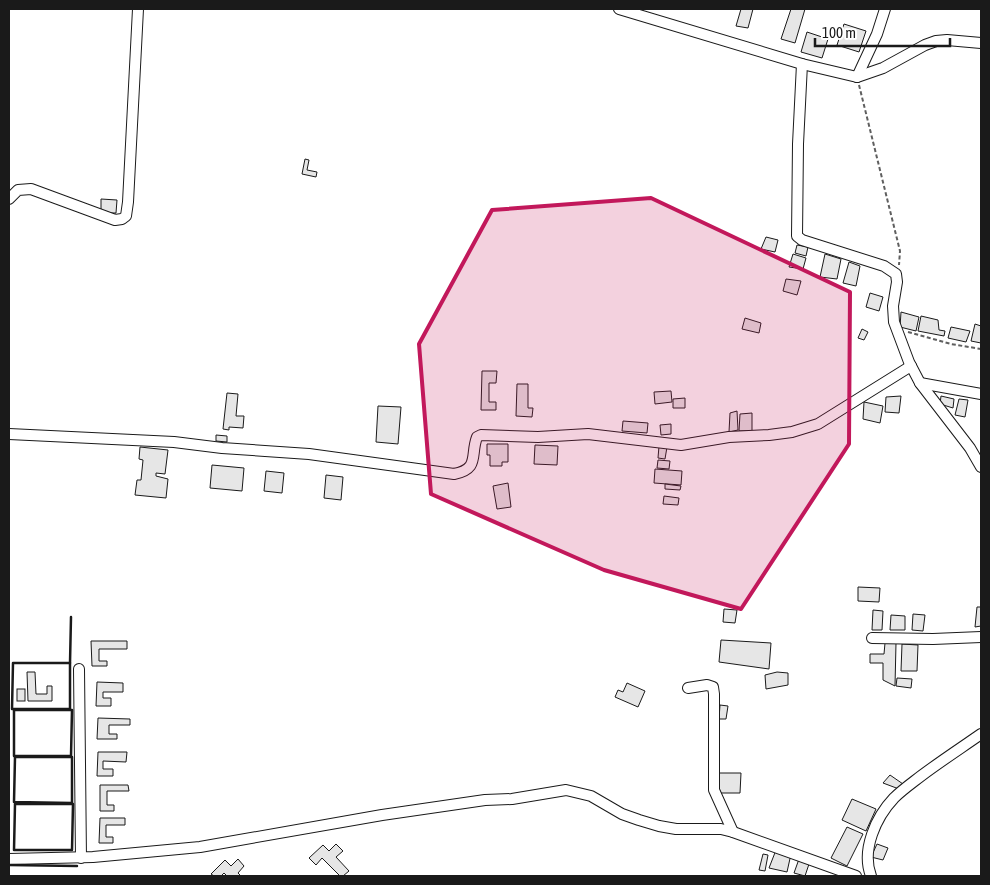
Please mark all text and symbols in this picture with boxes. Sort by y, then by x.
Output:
scale bar [815,15,950,47]
text: 100 m [822,24,856,41]

